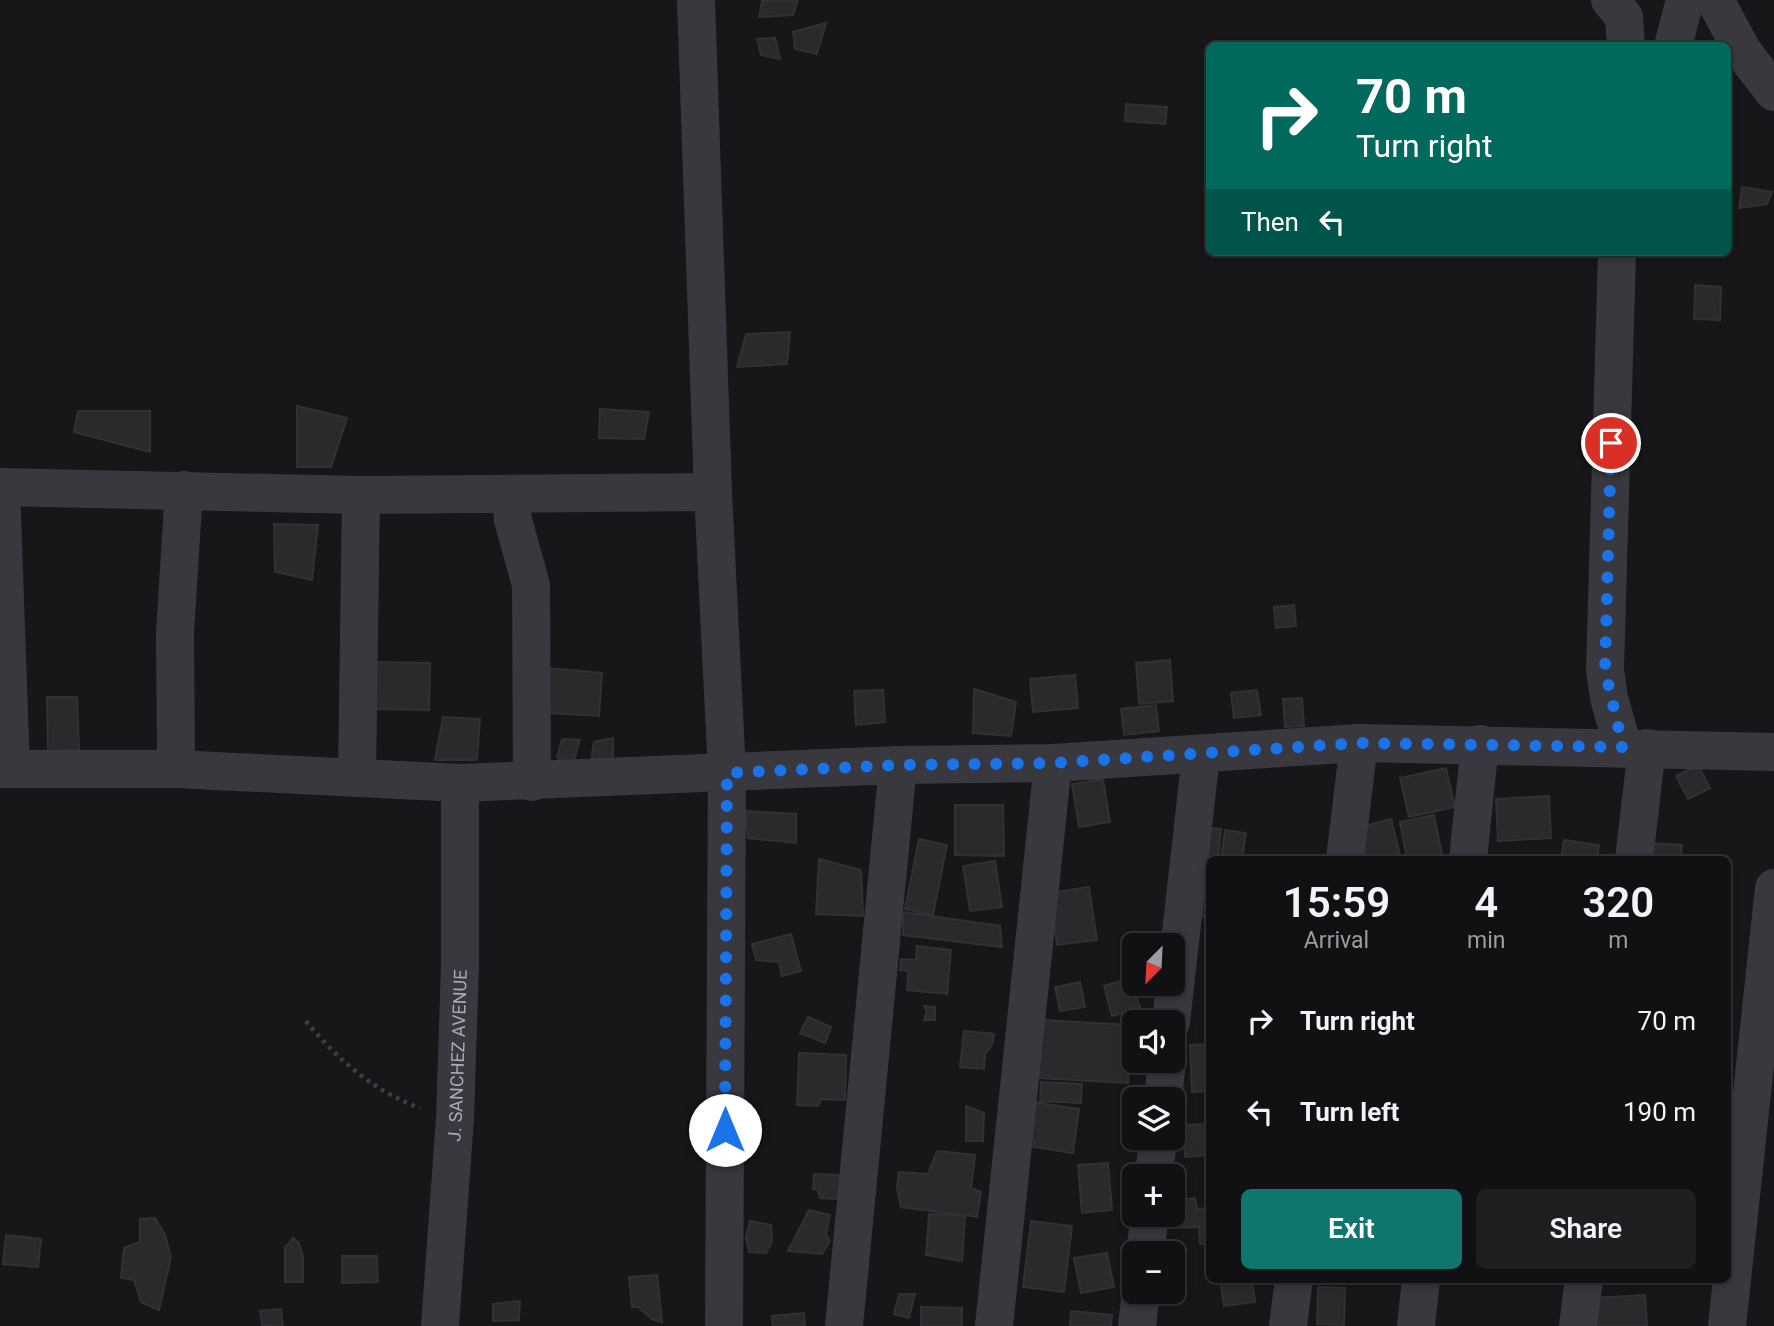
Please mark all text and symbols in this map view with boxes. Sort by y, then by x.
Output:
text: 70 m [1356,68,1467,125]
icon: right [1241,70,1332,161]
text: Turn right [1356,127,1492,165]
icon: left [1313,203,1351,241]
text: Then [1241,207,1299,237]
pin [1581,413,1641,473]
icon: arrive [1592,424,1630,462]
text: 15:59 [1283,878,1390,927]
text: 4 [1474,878,1498,927]
text: 320 [1582,878,1654,927]
text: Arrival [1304,927,1369,954]
text: min [1467,927,1505,954]
text: m [1608,927,1628,954]
north arrow [1122,933,1185,996]
map controls [1122,933,1185,1304]
street label: J. SANCHEZ AVENUE [443,969,470,1142]
icon: right [1241,1002,1279,1040]
text: Turn right [1300,1006,1415,1036]
text: 70 m [1638,1006,1696,1036]
button: sound [1122,1010,1185,1073]
button: layers [1122,1087,1185,1150]
position arrow [688,1093,762,1167]
icon: left [1241,1093,1279,1131]
text: Turn left [1300,1097,1399,1127]
text: 190 m [1623,1097,1696,1127]
button: + [1122,1164,1185,1227]
button: Exit [1241,1189,1462,1269]
button: Share [1476,1189,1696,1269]
button: − [1122,1241,1185,1304]

